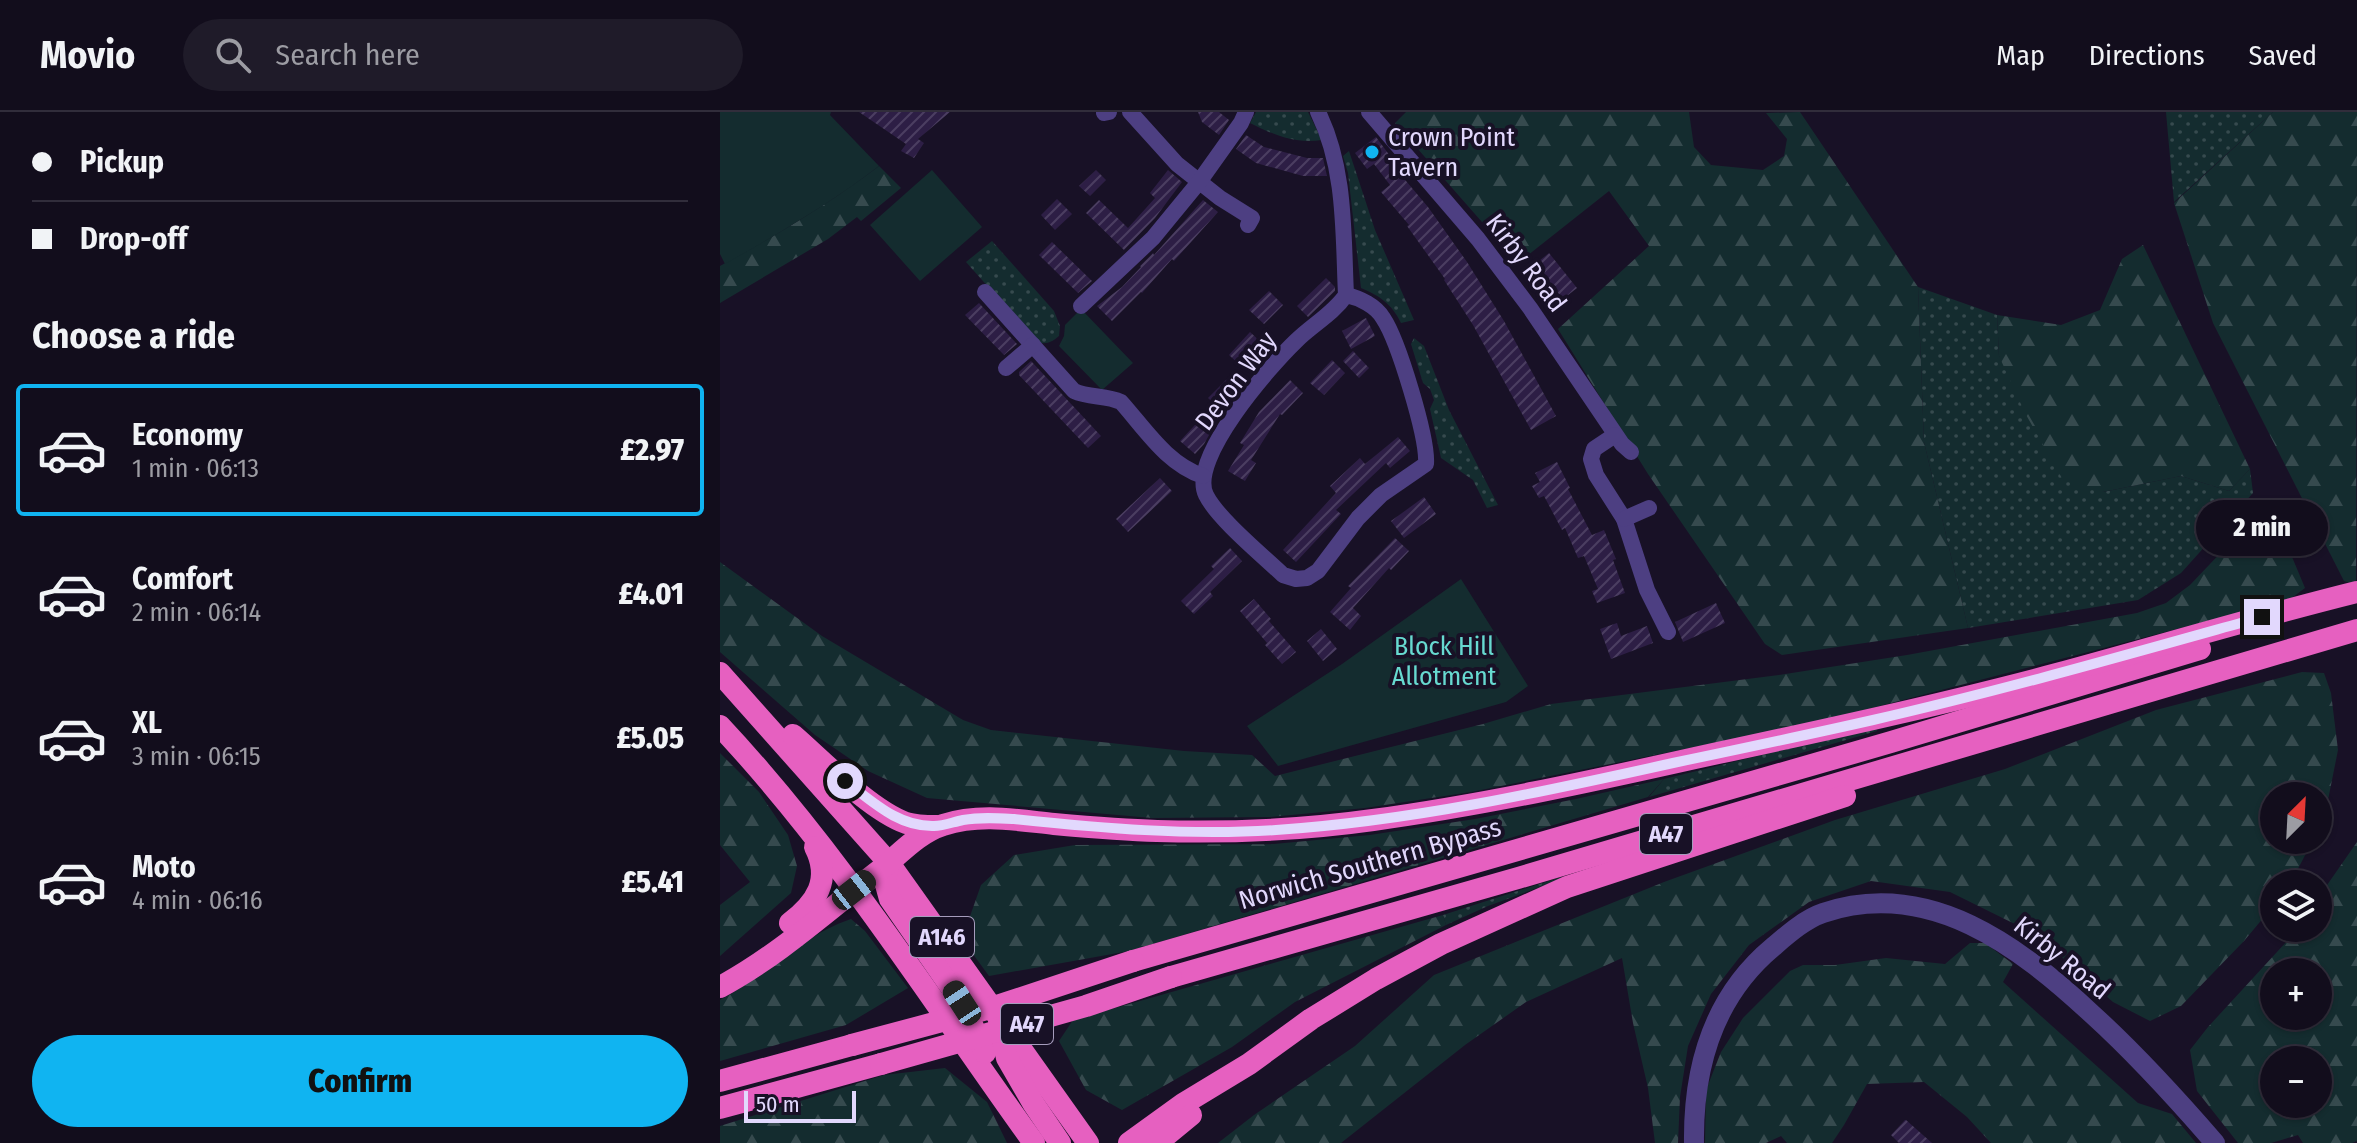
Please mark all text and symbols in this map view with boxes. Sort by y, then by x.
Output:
search box [183,19,743,91]
text: Movio [40,32,135,78]
icon: search [211,33,255,77]
text: Search here [275,37,420,73]
text: Map [1996,39,2045,72]
text: Directions [2089,39,2205,72]
text: Saved [2249,39,2317,72]
place label: Crown Point Tavern [1388,122,1515,183]
marker: Crown Point Tavern [1363,143,1381,161]
text: Pickup [80,144,164,180]
street label: Kirby Road [1479,208,1573,318]
text: Drop-off [80,221,187,257]
text: Choose a ride [32,314,235,358]
street label: Devon Way [1189,325,1283,436]
icon: car [36,414,108,486]
text: Economy [132,417,243,453]
text: £2.97 [620,432,684,468]
text: 1 min · 06:13 [132,453,259,484]
callout: 2 min [2196,501,2328,557]
text: 2 min [2233,512,2291,543]
icon: car [36,558,108,630]
text: Comfort [132,561,233,597]
text: £4.01 [619,576,684,612]
text: 2 min · 06:14 [132,597,261,628]
route end [2244,599,2280,635]
park label: Block Hill Allotment [1392,631,1497,692]
icon: car [36,702,108,774]
text: XL [132,705,162,741]
text: £5.05 [616,720,684,756]
text: 3 min · 06:15 [132,741,261,772]
route start [827,763,863,799]
north arrow [2260,782,2332,854]
map controls [2260,782,2332,1118]
street label: Norwich Southern Bypass [1235,812,1505,916]
road number: A47 [1640,814,1692,854]
icon: car [36,846,108,918]
text: Moto [132,849,196,885]
text: £5.41 [622,864,684,900]
car [828,866,880,914]
button: layers [2260,870,2332,942]
text: 4 min · 06:16 [132,885,263,916]
street label: Kirby Road [2008,910,2116,1006]
road number: A146 [910,917,974,957]
button: + [2260,958,2332,1030]
car [939,976,985,1030]
road number: A47 [1001,1004,1053,1044]
button: Confirm [32,1035,688,1127]
button: − [2260,1046,2332,1118]
scale bar [744,1087,856,1123]
text: 50 m [756,1091,800,1118]

